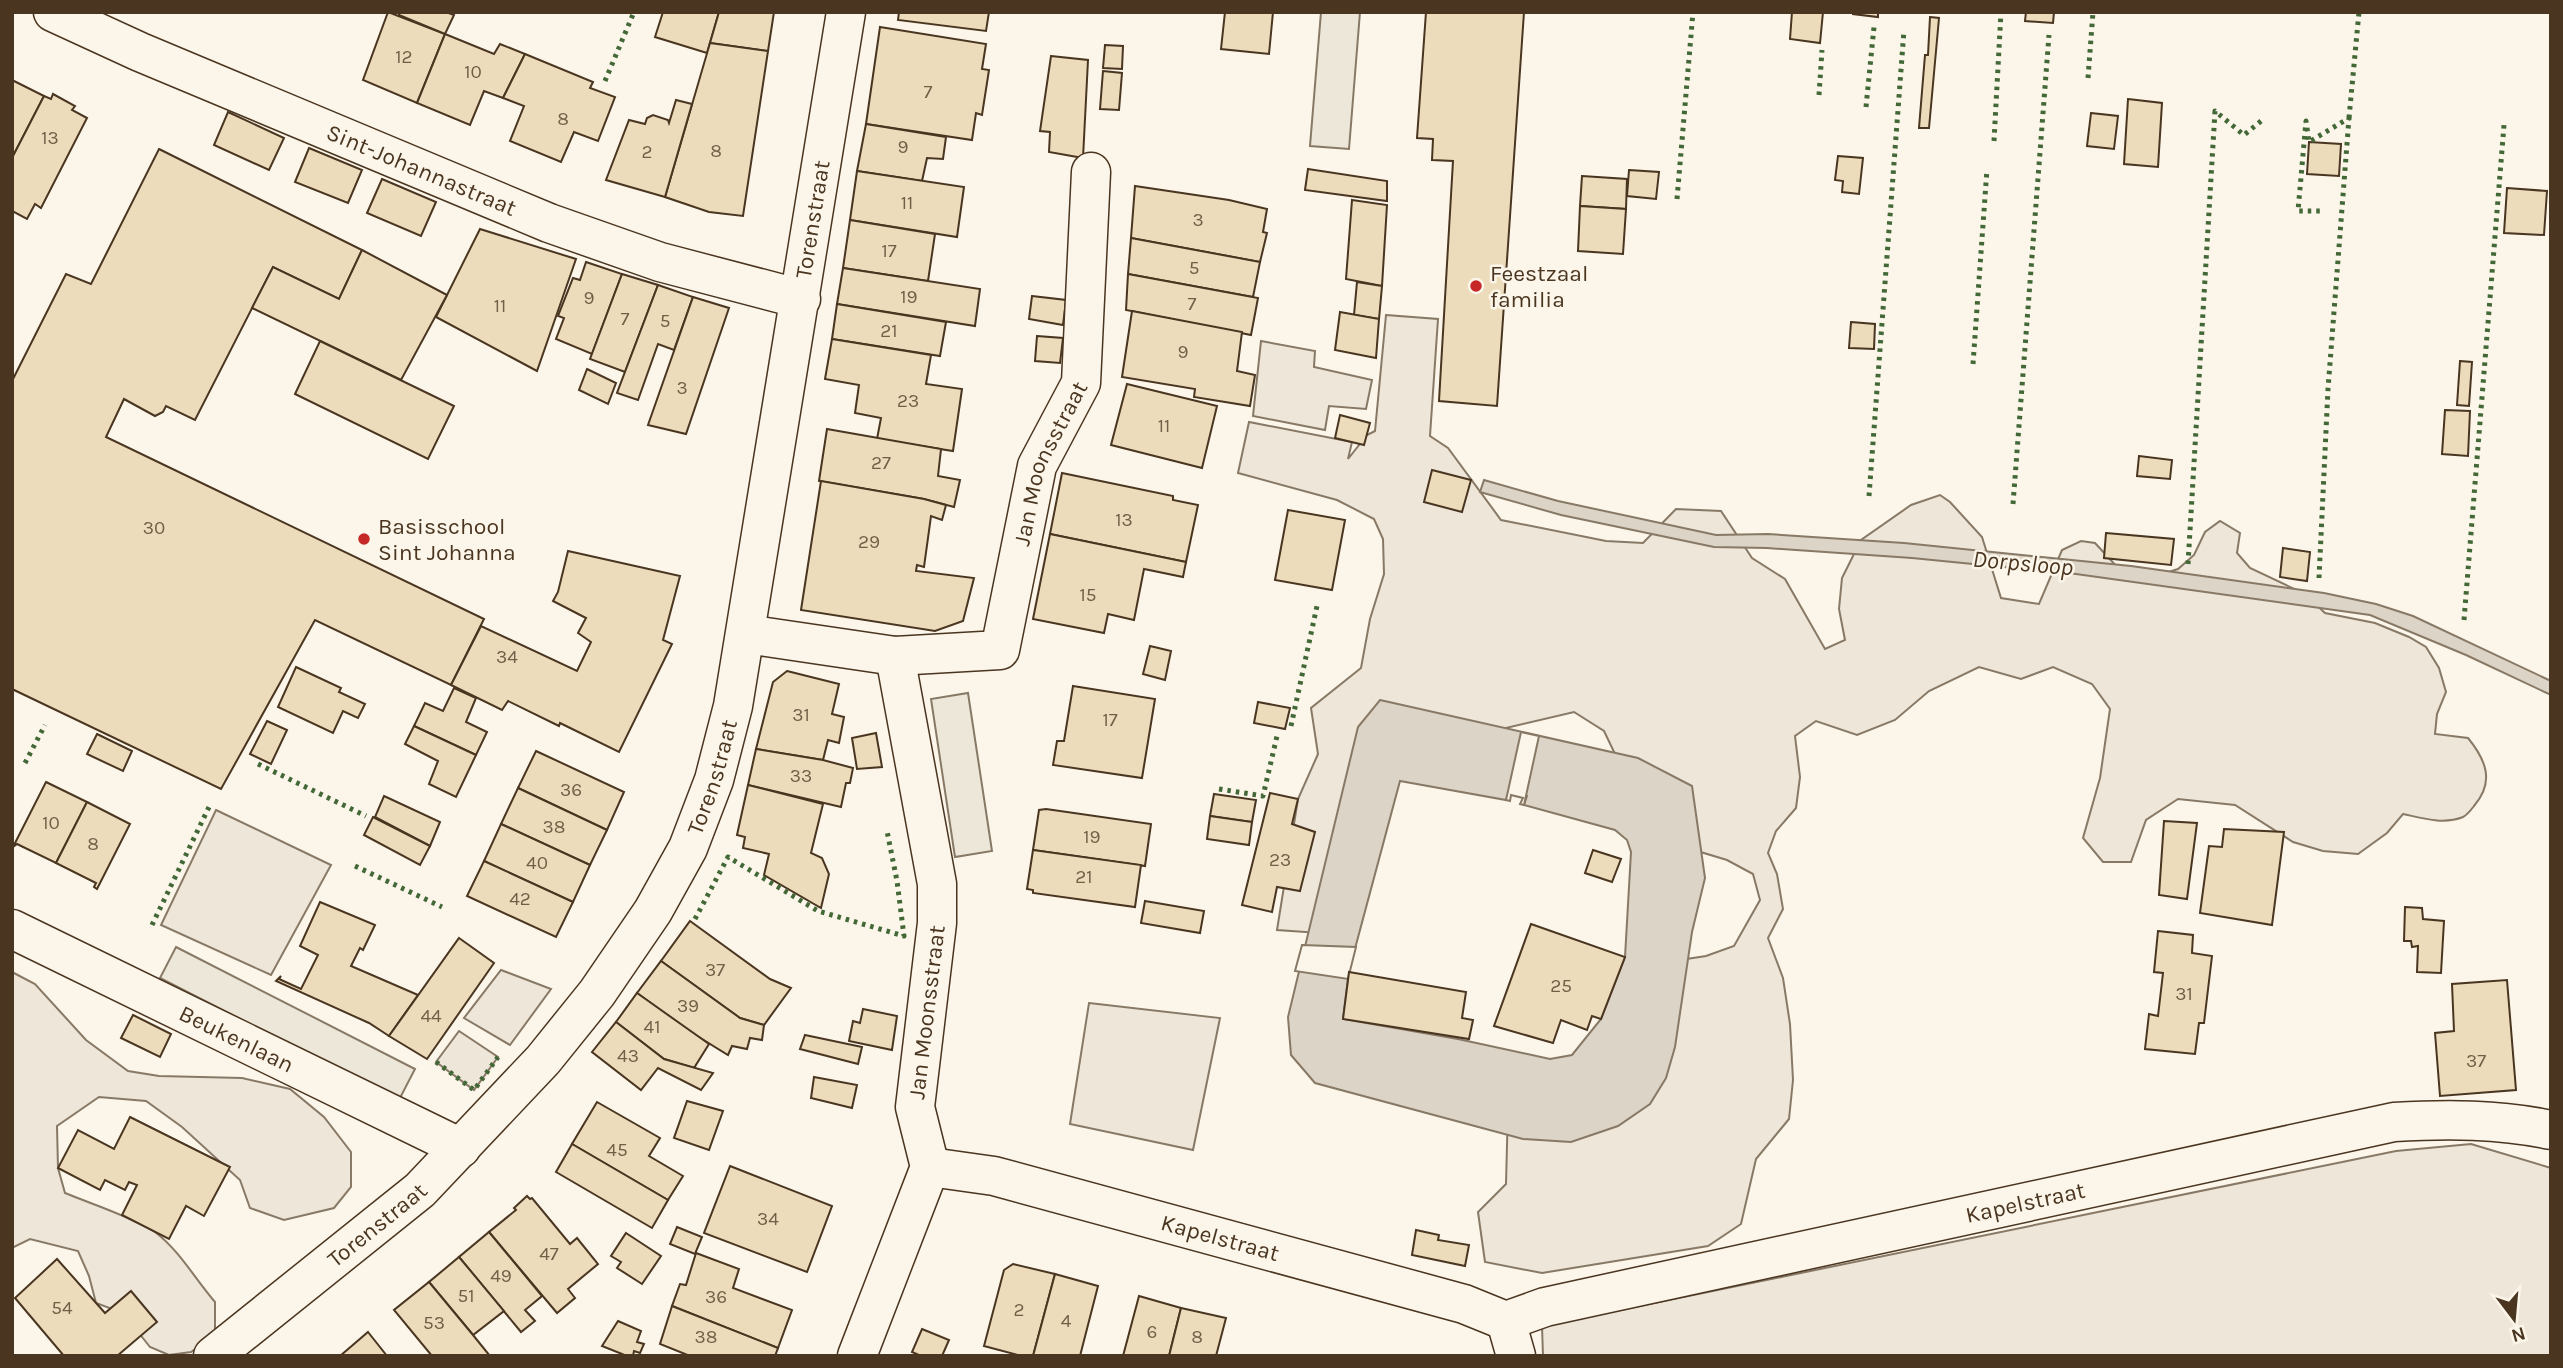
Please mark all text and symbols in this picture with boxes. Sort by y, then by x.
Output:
house number: 12 [395,46,413,68]
house number: 10 [464,61,482,83]
house number: 7 [924,81,933,103]
house number: 8 [557,108,569,130]
street label: Sint-Johannastraat [323,118,521,222]
house number: 13 [41,127,59,149]
house number: 9 [897,136,909,158]
house number: 8 [710,140,722,162]
house number: 2 [641,141,653,163]
street label: Torenstraat [789,158,835,280]
house number: 11 [901,192,913,214]
house number: 3 [1192,209,1204,231]
house number: 17 [881,240,897,262]
house number: 5 [1189,257,1199,279]
place label: Feestzaal familia [1490,260,1588,313]
marker: Feestzaal familia [1468,278,1484,294]
house number: 19 [900,286,918,308]
house number: 9 [583,287,595,309]
house number: 7 [1188,293,1197,315]
house number: 11 [494,295,506,317]
house number: 7 [621,308,630,330]
house number: 5 [660,310,670,332]
house number: 21 [880,320,898,342]
house number: 9 [1177,341,1189,363]
street label: Jan Moonsstraat [1008,376,1093,548]
house number: 3 [676,377,688,399]
house number: 23 [897,390,919,412]
house number: 11 [1158,415,1170,437]
house number: 27 [871,452,891,474]
house number: 13 [1115,509,1133,531]
place label: Basisschool Sint Johanna [378,513,516,566]
house number: 30 [143,517,165,539]
marker: Basisschool Sint Johanna [356,531,372,547]
house number: 29 [858,531,880,553]
water label: Dorpsloop [1971,545,2075,581]
house number: 15 [1079,584,1097,606]
house number: 34 [496,646,518,668]
house number: 31 [792,704,810,726]
house number: 17 [1102,709,1118,731]
street label: Torenstraat [681,716,743,838]
house number: 33 [790,765,812,787]
house number: 36 [560,779,582,801]
house number: 10 [42,812,60,834]
house number: 38 [543,816,565,838]
house number: 19 [1083,826,1101,848]
house number: 8 [87,833,99,855]
house number: 23 [1269,849,1291,871]
house number: 40 [526,852,548,874]
house number: 21 [1075,866,1093,888]
house number: 42 [509,888,531,910]
street label: Jan Moonsstraat [903,923,950,1101]
house number: 37 [705,959,725,981]
house number: 25 [1550,975,1572,997]
house number: 31 [2175,983,2193,1005]
house number: 39 [677,995,699,1017]
street label: Beukenlaan [175,999,299,1078]
house number: 44 [420,1005,442,1027]
house number: 41 [644,1016,660,1038]
house number: 43 [617,1045,639,1067]
house number: 37 [2466,1050,2486,1072]
house number: 45 [606,1139,628,1161]
street label: Kapelstraat [1963,1176,2088,1228]
street label: Torenstraat [322,1177,433,1272]
house number: 34 [757,1208,779,1230]
street label: Kapelstraat [1158,1209,1283,1267]
house number: 47 [539,1243,559,1265]
house number: 49 [490,1265,512,1287]
north arrow [2479,1284,2549,1354]
house number: 51 [457,1285,475,1307]
house number: 36 [705,1286,727,1308]
house number: 54 [51,1297,73,1319]
house number: 2 [1013,1299,1025,1321]
house number: 4 [1061,1310,1072,1332]
house number: 53 [423,1312,445,1334]
house number: 6 [1147,1321,1157,1343]
text: N [2509,1322,2528,1347]
house number: 38 [695,1326,717,1348]
house number: 8 [1191,1326,1203,1348]

